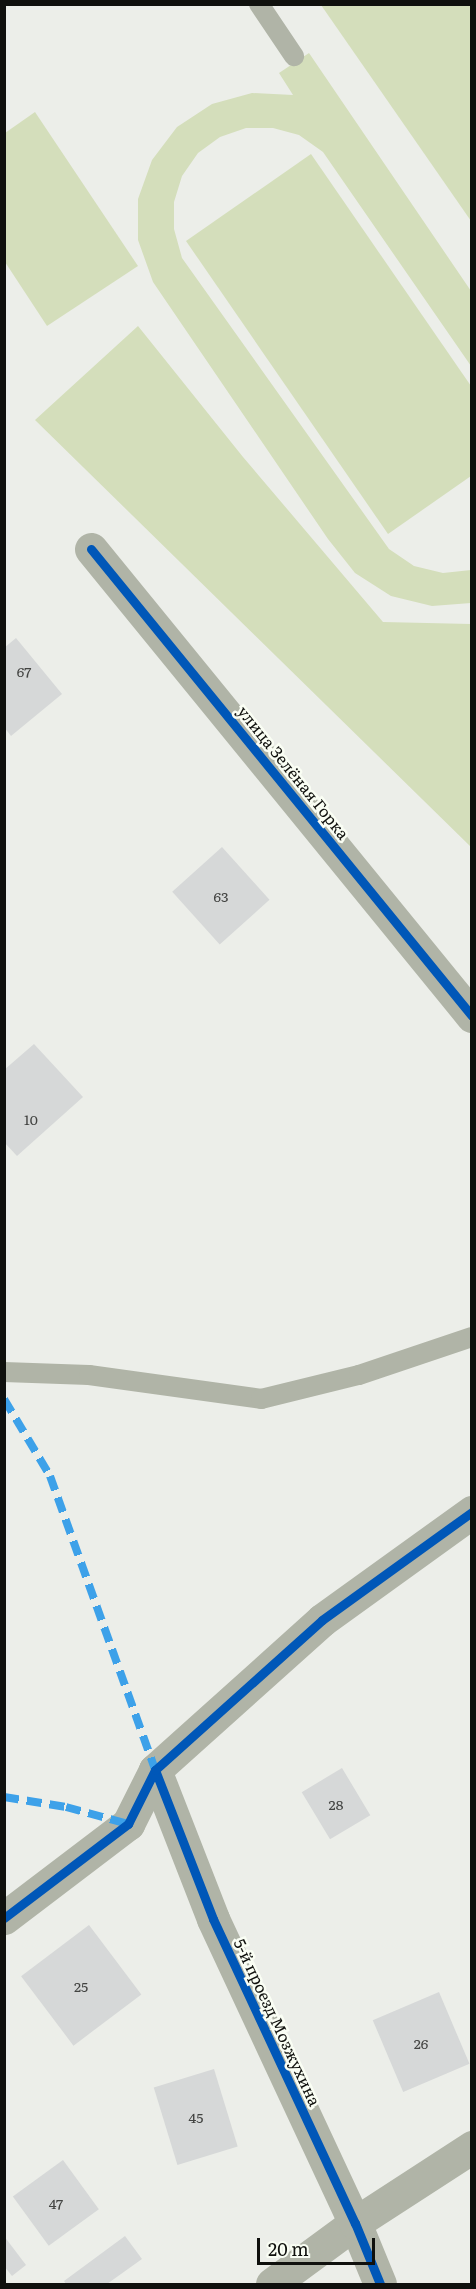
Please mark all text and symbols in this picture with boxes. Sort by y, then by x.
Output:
house number: 67 [17,663,31,679]
street label: улица Зелёная Горка [234,701,354,843]
house number: 63 [213,888,229,904]
house number: 10 [24,1111,38,1127]
house number: 28 [329,1796,343,1812]
street label: 5-й проезд Мозжухина [231,1935,325,2109]
house number: 25 [74,1978,88,1994]
house number: 26 [414,2035,428,2051]
house number: 45 [189,2109,203,2125]
house number: 47 [49,2195,63,2211]
scale bar [260,2226,378,2264]
text: 20 m [268,2235,309,2262]

